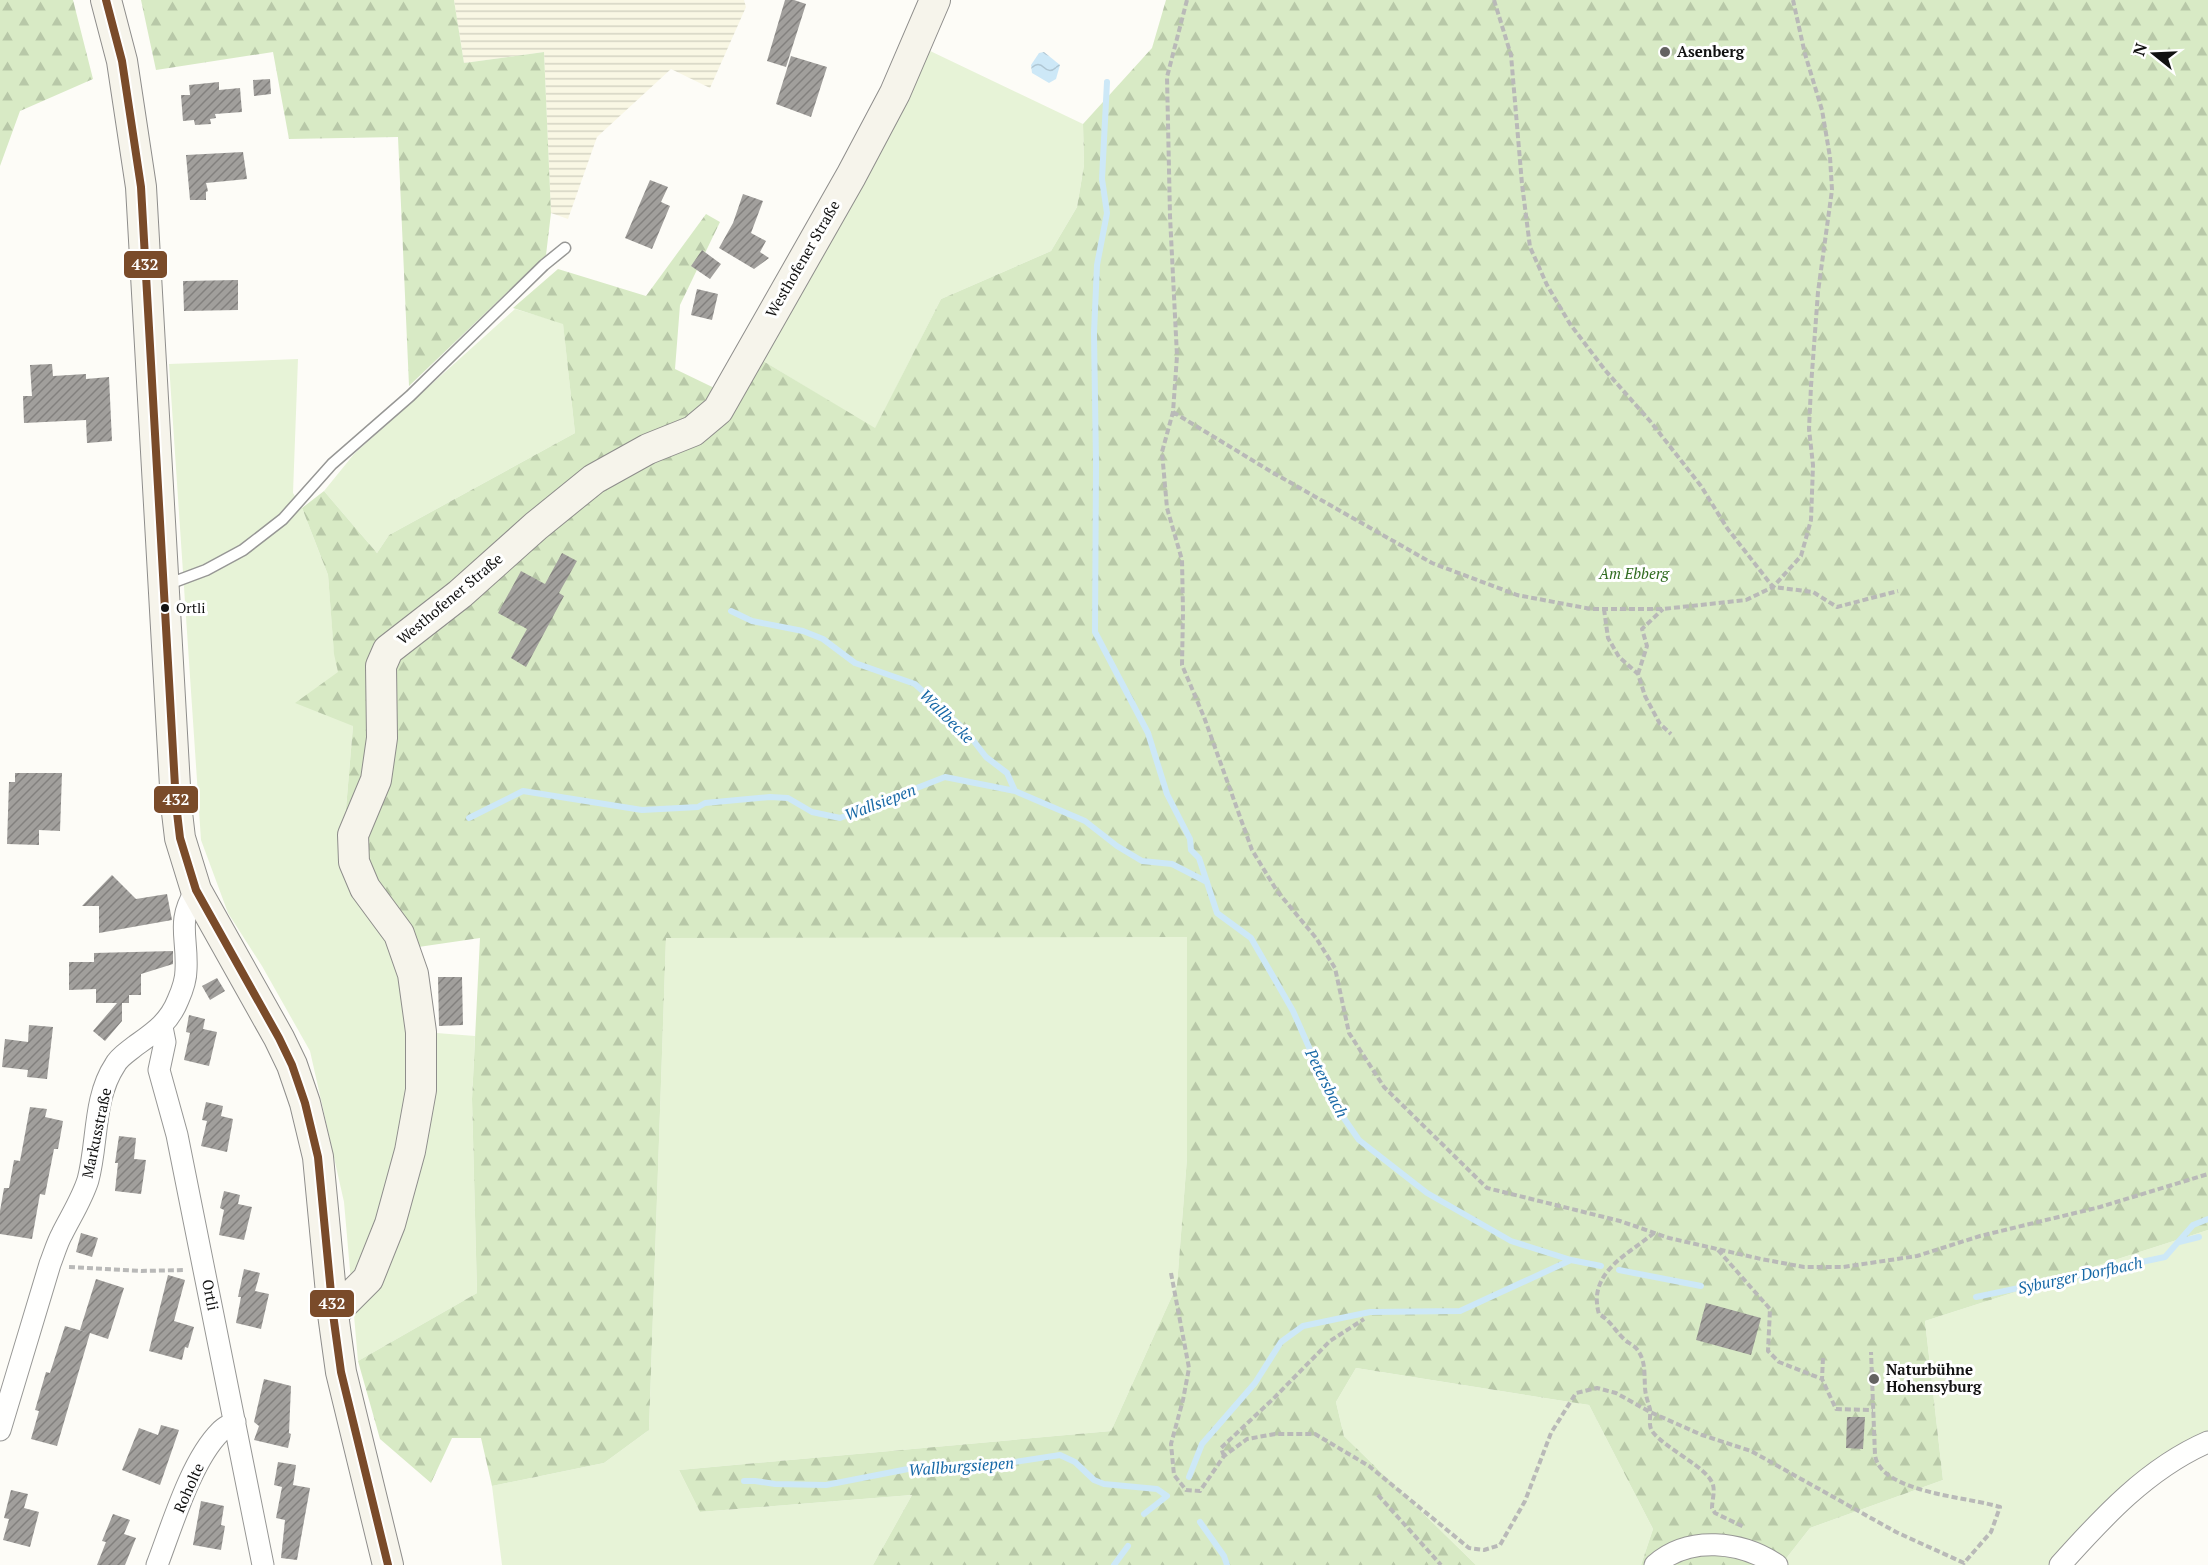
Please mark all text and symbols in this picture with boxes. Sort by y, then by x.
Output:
north arrow [2124,24,2184,84]
text: N [2127,40,2152,59]
place label: Asenberg [1677,41,1745,61]
marker: Asenberg [1658,45,1672,59]
street label: Westhofener Straße [760,196,844,321]
line badge: 432 [123,250,168,279]
text: 432 [131,253,159,275]
street label: Westhofener Straße [392,548,506,648]
park label: Am Ebberg [1598,563,1671,583]
place label: Ortli [176,598,205,617]
marker: Ortli [159,602,171,614]
water label: Wallbecke [915,684,979,748]
water label: Wallsiepen [841,778,919,826]
line badge: 432 [153,785,199,814]
text: 432 [162,788,190,810]
water label: Petersbach [1300,1044,1354,1121]
street label: Markusstraße [77,1086,115,1180]
water label: Syburger Dorfbach [2016,1251,2144,1299]
street label: Ortli [198,1277,224,1312]
line badge: 432 [309,1289,355,1318]
text: 432 [318,1292,346,1314]
place label: Naturbühne Hohensyburg [1886,1359,1982,1396]
marker: Naturbühne Hohensyburg [1867,1372,1881,1386]
water label: Wallburgsiepen [907,1451,1015,1481]
street label: Roholte [168,1460,208,1516]

